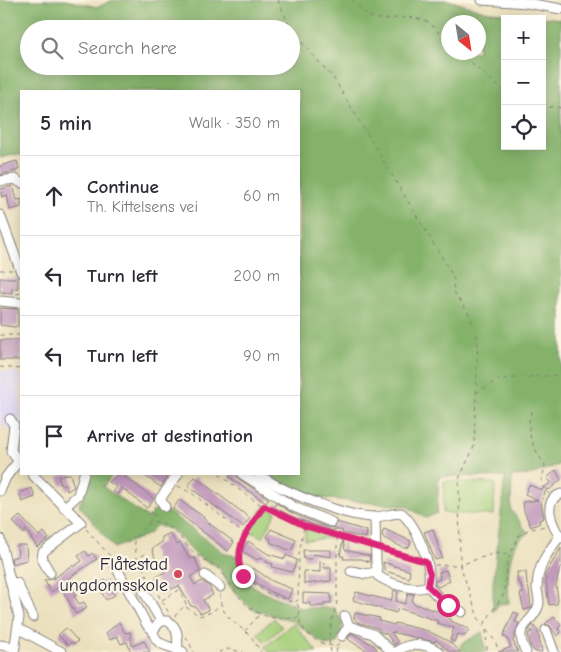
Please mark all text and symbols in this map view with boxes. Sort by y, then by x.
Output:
north arrow [441,15,486,60]
map controls [501,15,546,150]
button: + [501,15,546,60]
search box [20,20,300,75]
icon: search [38,34,66,62]
text: Search here [78,37,177,59]
button: − [501,60,546,105]
button: locate [501,105,546,150]
text: 5 min [40,111,92,135]
text: Walk · 350 m [189,114,280,132]
text: Continue [87,176,159,198]
icon: ahead [40,182,68,210]
text: 60 m [243,187,280,205]
text: Th. Kittelsens vei [87,198,198,216]
icon: left [40,262,68,290]
text: Turn left [87,265,158,287]
text: 200 m [234,267,280,285]
icon: left [40,342,68,370]
text: Turn left [87,345,158,367]
text: 90 m [243,347,280,365]
icon: arrive [40,422,68,450]
text: Arrive at destination [87,425,253,447]
place label: Flåtestad ungdomsskole [60,554,168,596]
route end [232,565,255,588]
marker: Flåtestad ungdomsskole [172,568,184,580]
route start [437,594,460,617]

